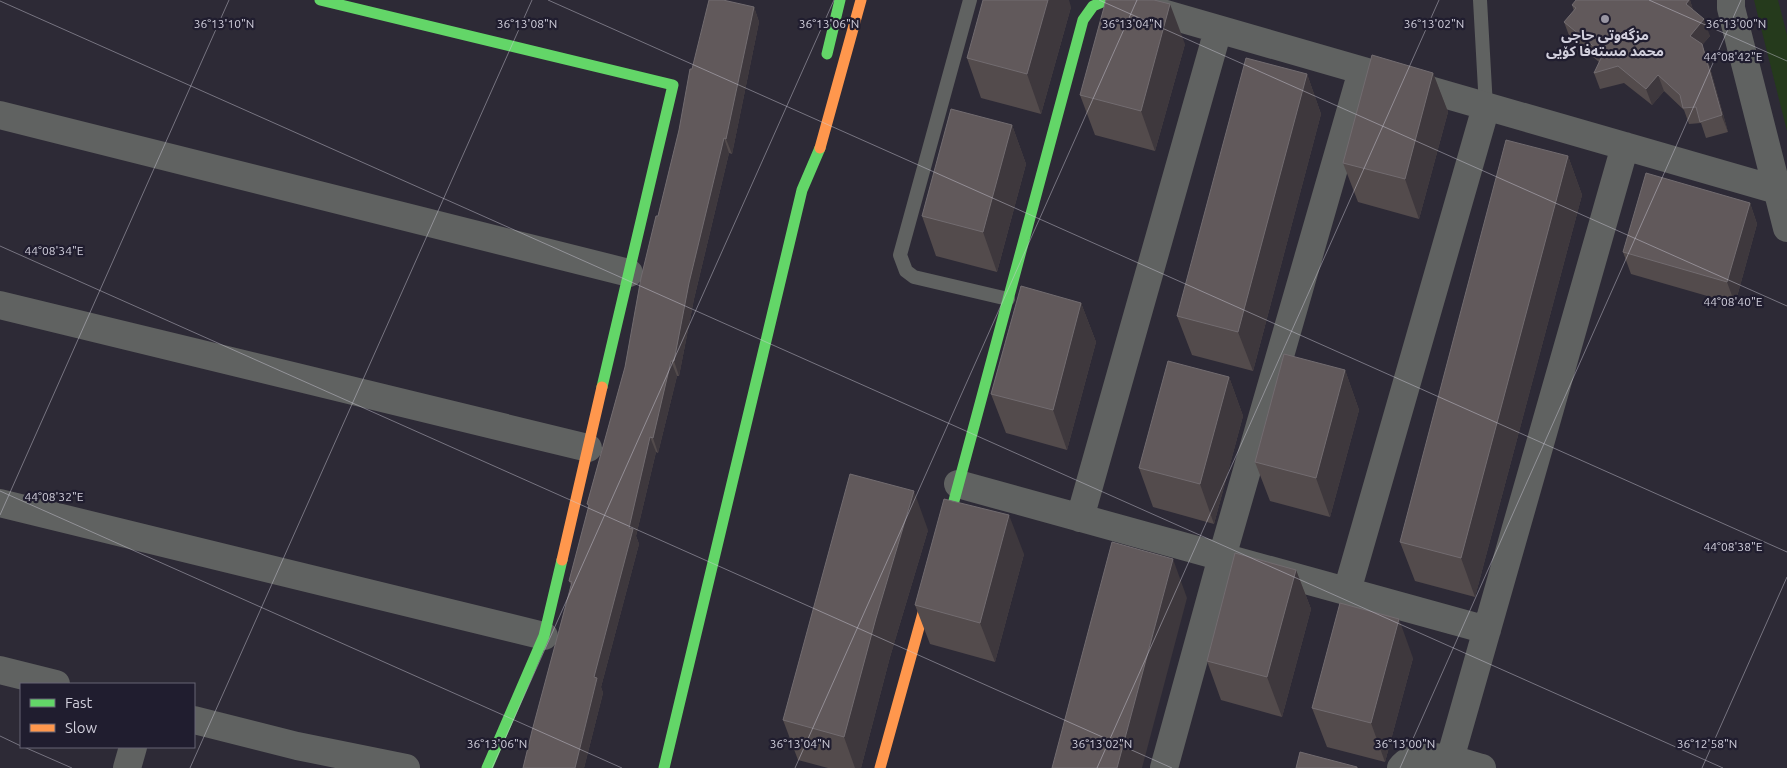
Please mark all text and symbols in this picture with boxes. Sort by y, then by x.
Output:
marker: مزگەوتی حاجی محمد مستەفا کۆیی [1599,13,1611,25]
text: 36°13'10"N [194,17,254,30]
text: 36°13'08"N [497,17,557,30]
text: 36°13'06"N [799,17,859,30]
text: 36°13'04"N [1102,17,1162,30]
text: 36°13'02"N [1404,17,1464,30]
text: 36°13'00"N [1706,17,1766,30]
place label: مزگەوتی حاجی محمد مستەفا کۆیی [1546,27,1664,59]
text: 44°08'42"E [1704,50,1763,63]
text: 44°08'34"E [25,244,84,257]
text: 44°08'40"E [1704,295,1763,308]
text: 44°08'32"E [25,490,84,503]
text: 44°08'38"E [1704,540,1763,553]
legend [20,683,195,748]
text: Fast [65,694,93,711]
text: Slow [65,719,98,736]
text: 36°13'06"N [467,737,527,750]
text: 36°13'04"N [770,737,830,750]
text: 36°13'02"N [1072,737,1132,750]
text: 36°13'00"N [1375,737,1435,750]
text: 36°12'58"N [1677,737,1737,750]

